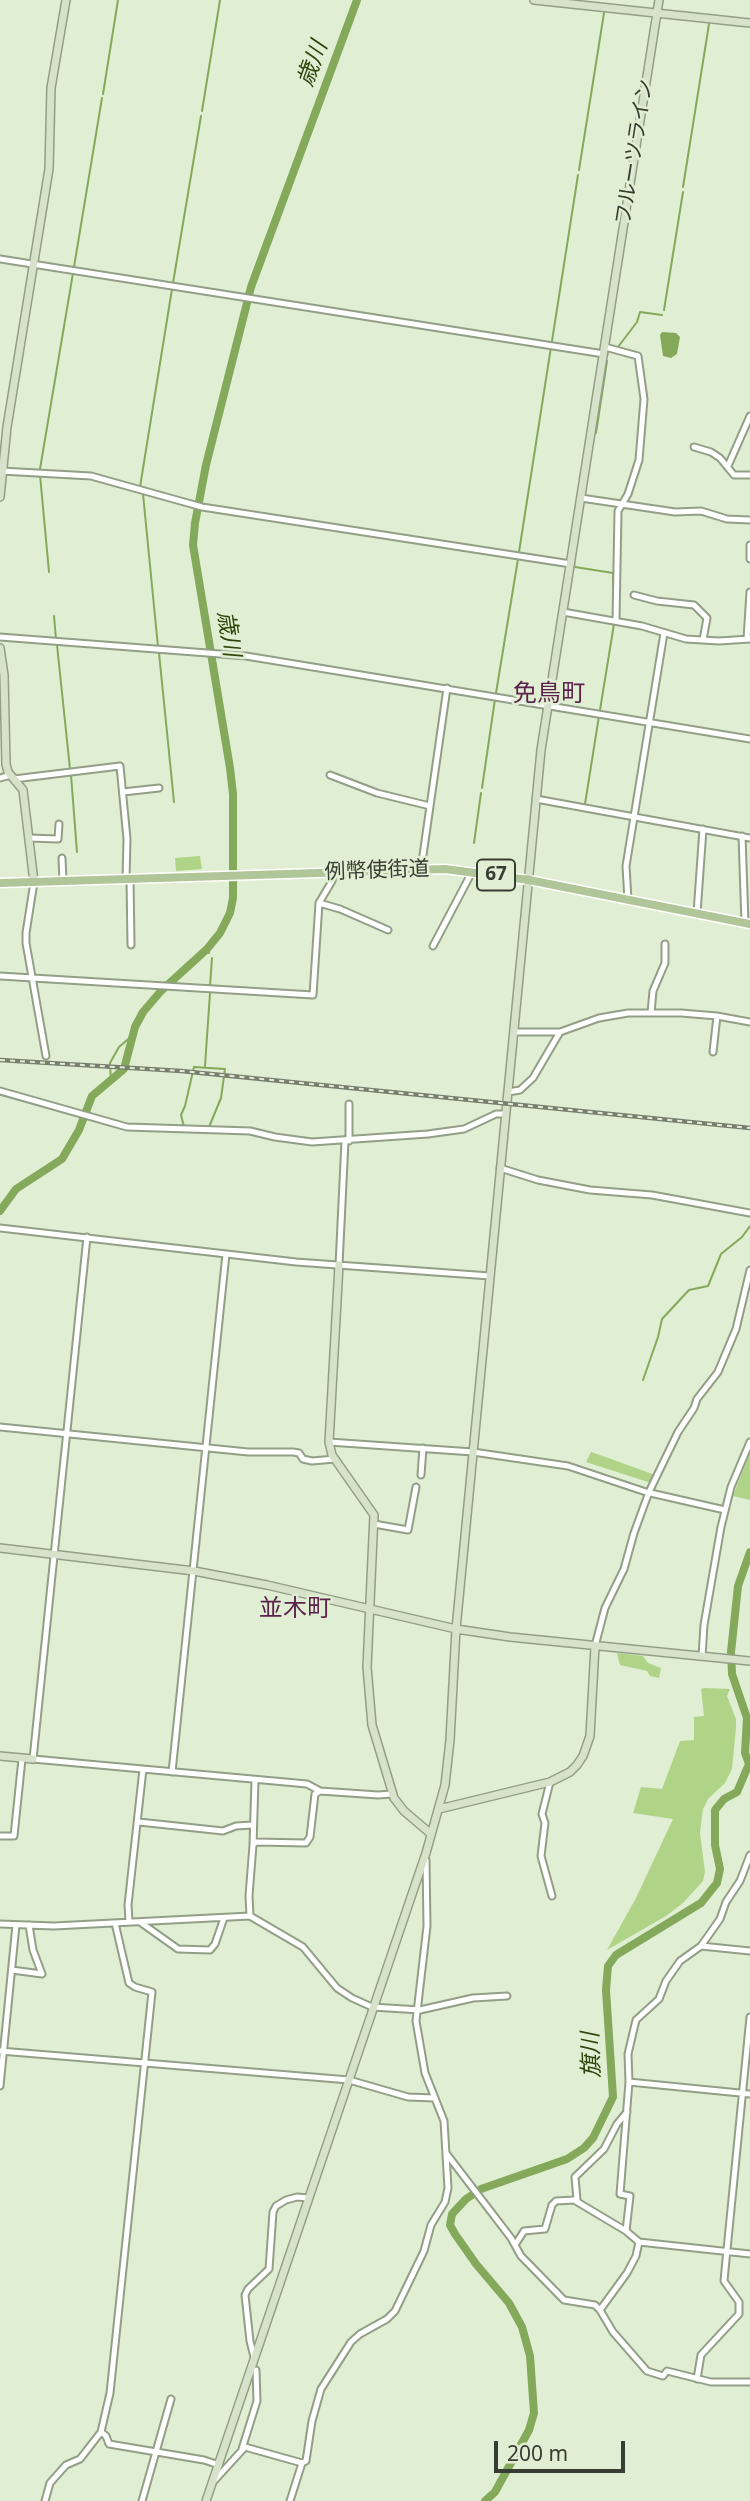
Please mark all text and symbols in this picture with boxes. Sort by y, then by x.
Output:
water label: 歳川 [292,38,334,90]
street label: フルーツライン [611,77,659,227]
water label: 歳川 [211,609,245,659]
district label: 免鳥町 [513,680,585,708]
street label: 例幣使街道 [324,857,430,885]
road number: 67 [477,860,515,890]
district label: 並木町 [259,1595,331,1623]
water label: 旗川 [577,2032,607,2078]
scale bar [498,2428,629,2472]
text: 200 m [507,2439,568,2467]

